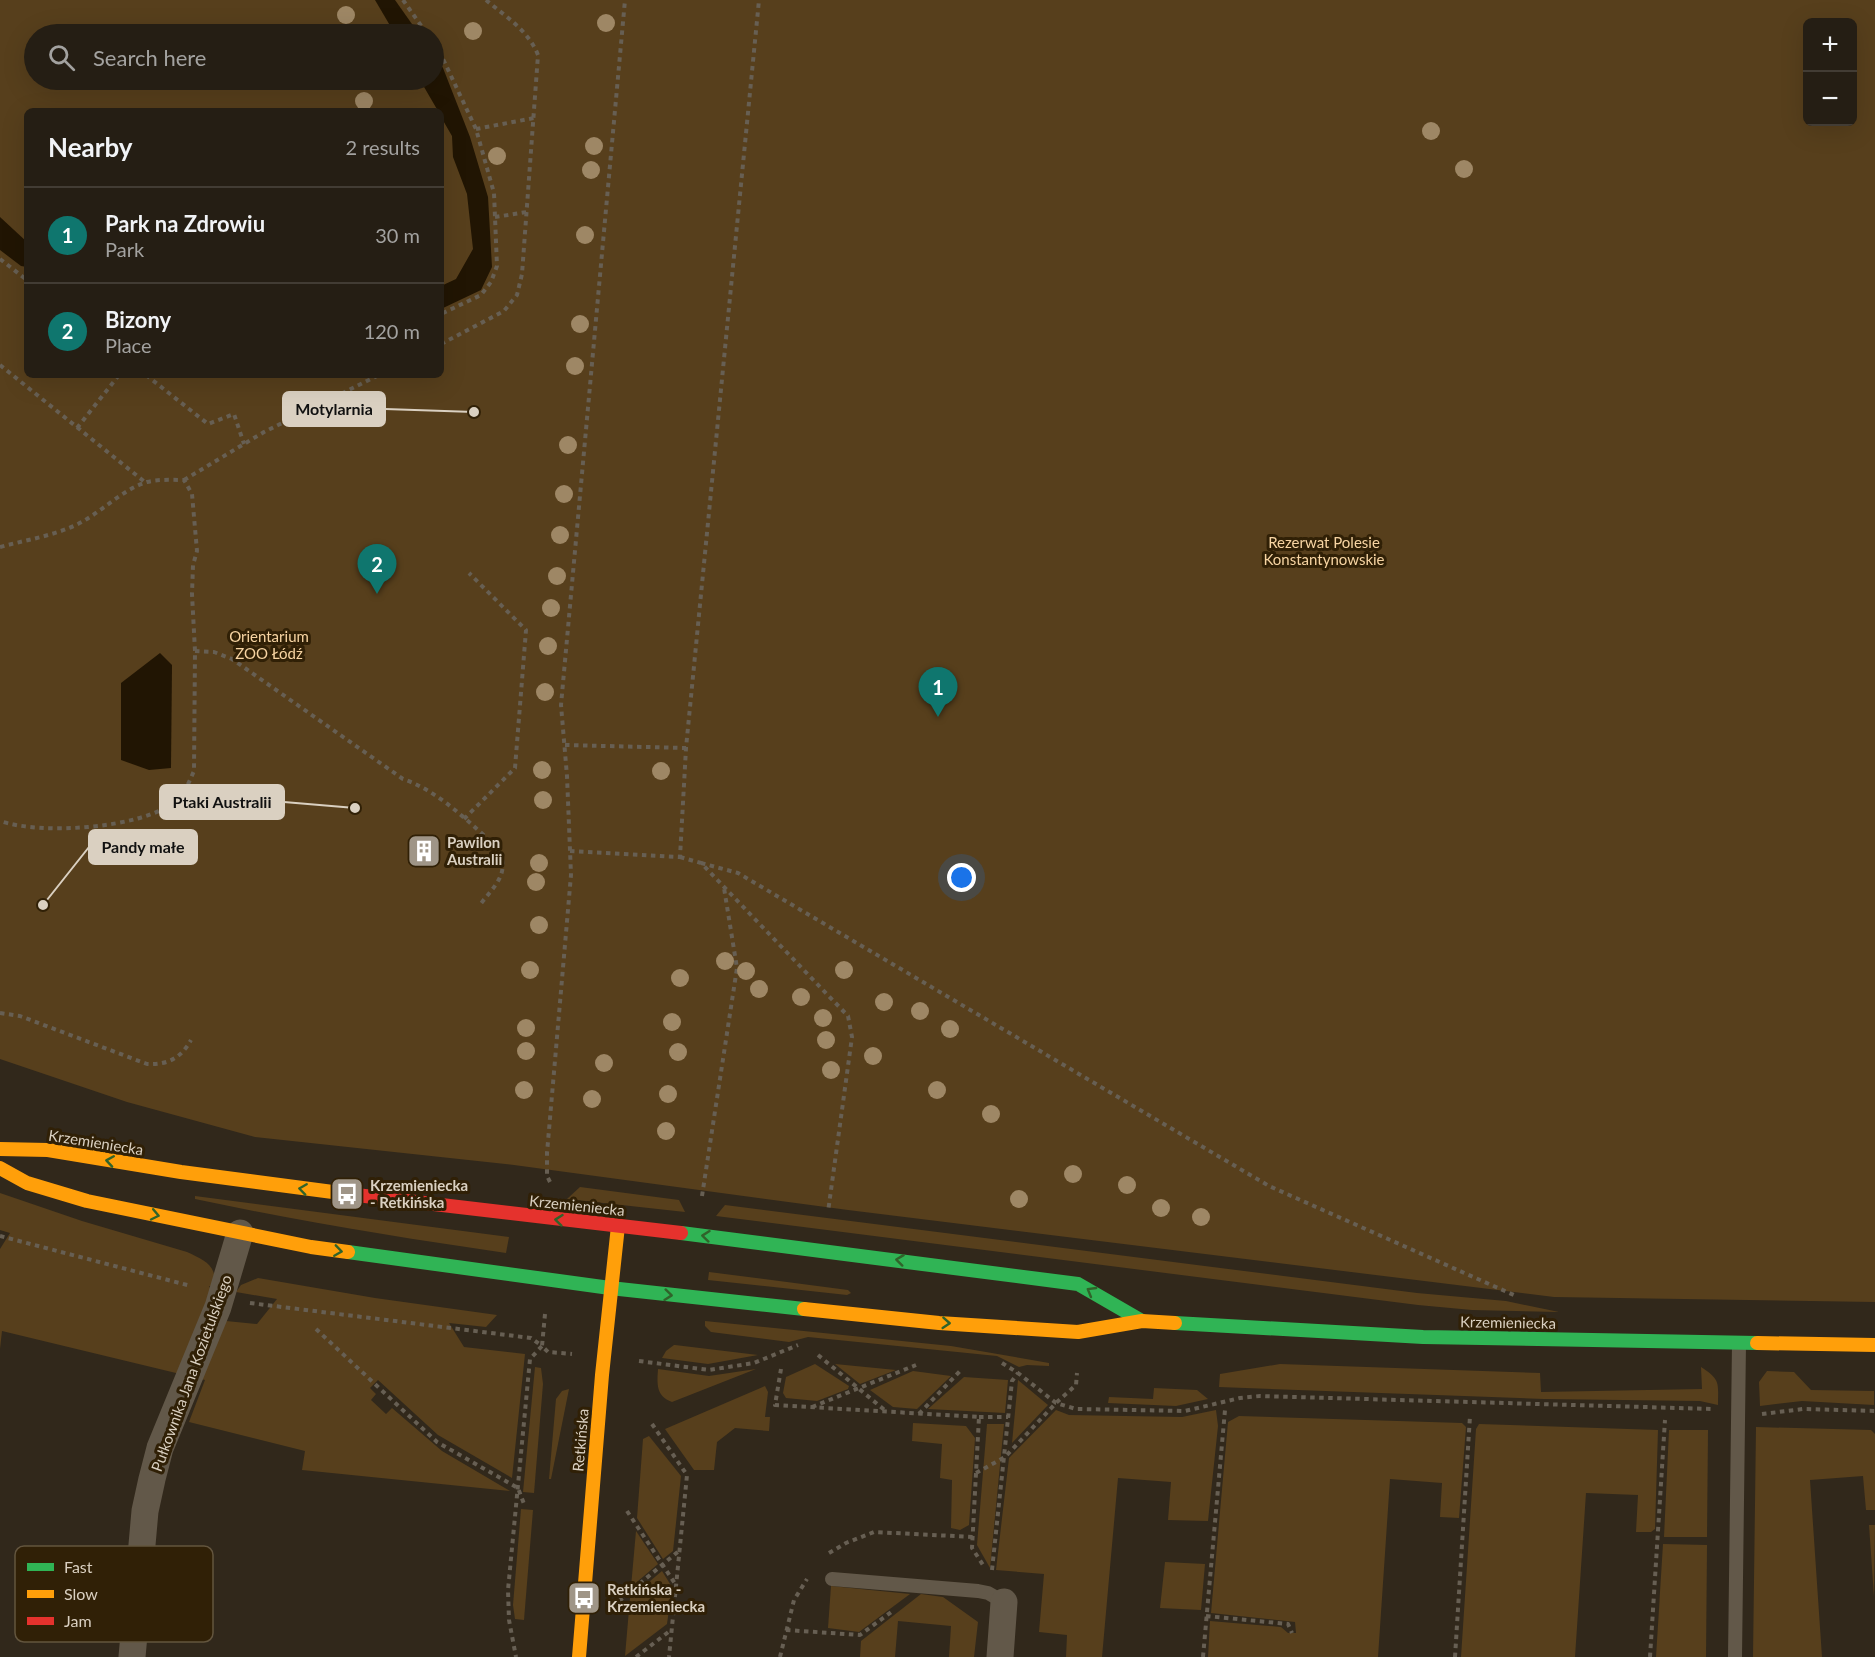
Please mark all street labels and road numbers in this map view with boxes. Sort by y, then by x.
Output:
street label: Krzemieniecka [47,1126,145,1158]
street label: Krzemieniecka [528,1191,626,1219]
street label: Pułkownika Jana Kozietulskiego [147,1272,235,1474]
street label: Krzemieniecka [1460,1312,1556,1332]
street label: Retkińska [568,1408,592,1472]

